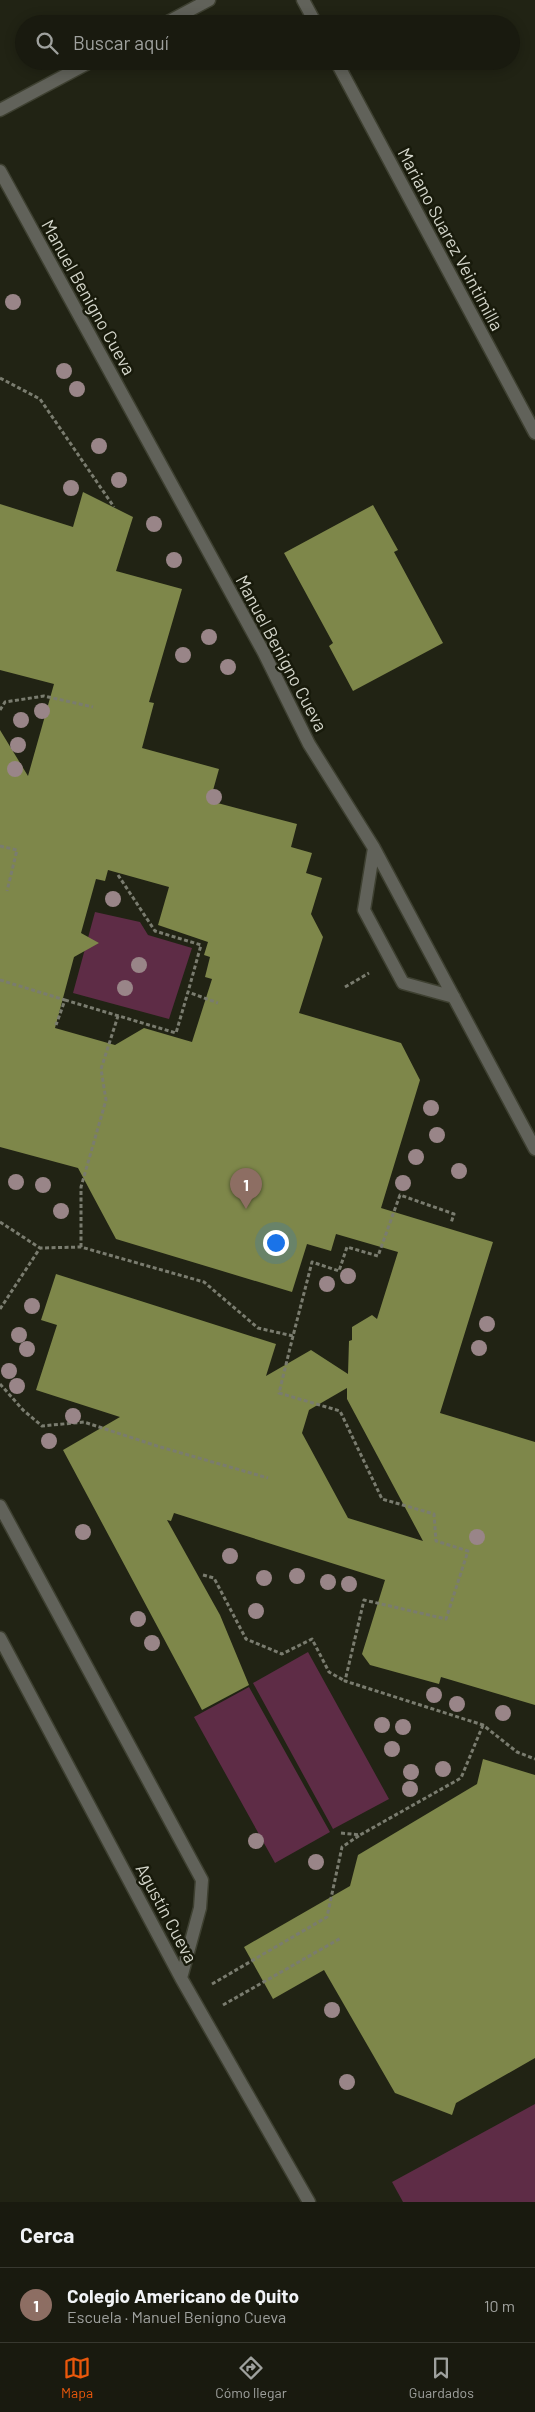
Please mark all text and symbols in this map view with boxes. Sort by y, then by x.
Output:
search box [15,15,520,70]
icon: search [33,29,61,57]
text: Buscar aquí [73,31,169,54]
street label: Mariano Suarez Veintimilla [393,144,509,334]
street label: Manuel Benigno Cueva [37,216,141,378]
street label: Manuel Benigno Cueva [231,571,333,735]
pin: 1 [230,1168,262,1209]
your location [263,1230,289,1256]
street label: Agustín Cueva [132,1859,202,1967]
text: Cerca [20,2222,74,2247]
text: Colegio Americano de Quito [67,2284,299,2307]
text: 1 [33,2296,39,2315]
text: 10 m [484,2296,515,2315]
text: Escuela · Manuel Benigno Cueva [67,2307,286,2326]
tab: Mapa [61,2354,93,2401]
tab: Cómo llegar [215,2354,287,2401]
tab: Guardados [409,2354,474,2401]

